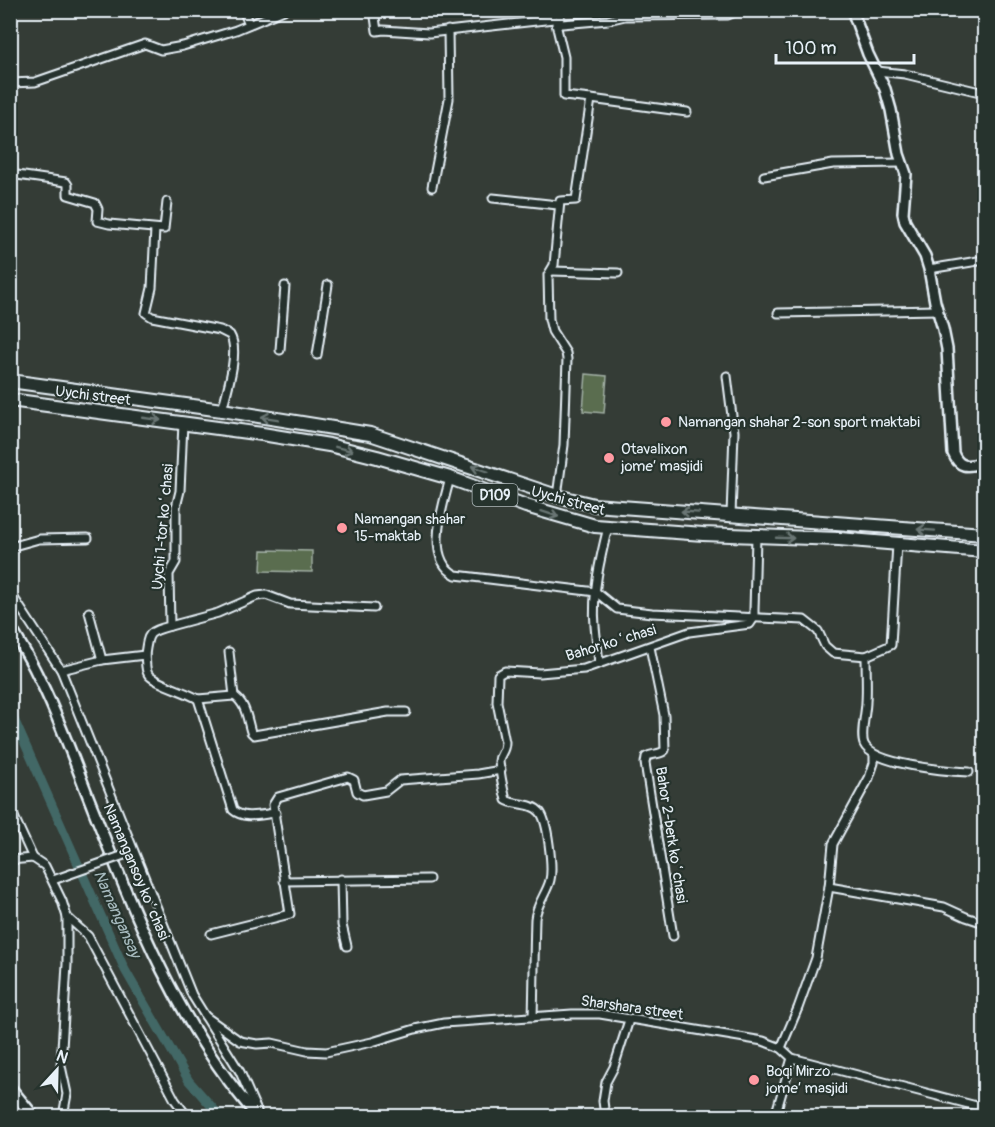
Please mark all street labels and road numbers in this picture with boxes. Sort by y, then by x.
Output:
street label: Uychi street [54,382,133,410]
street label: Uychi 1-tor koʻchasi [148,463,178,591]
street label: Uychi street [529,482,608,520]
road number: D109 [472,484,518,506]
street label: Bahor koʻchasi [564,620,659,666]
street label: Bahor 2-berk koʻchasi [651,765,691,905]
street label: Namangansoy koʻchasi [99,801,173,943]
street label: Sharshara street [580,991,685,1025]

